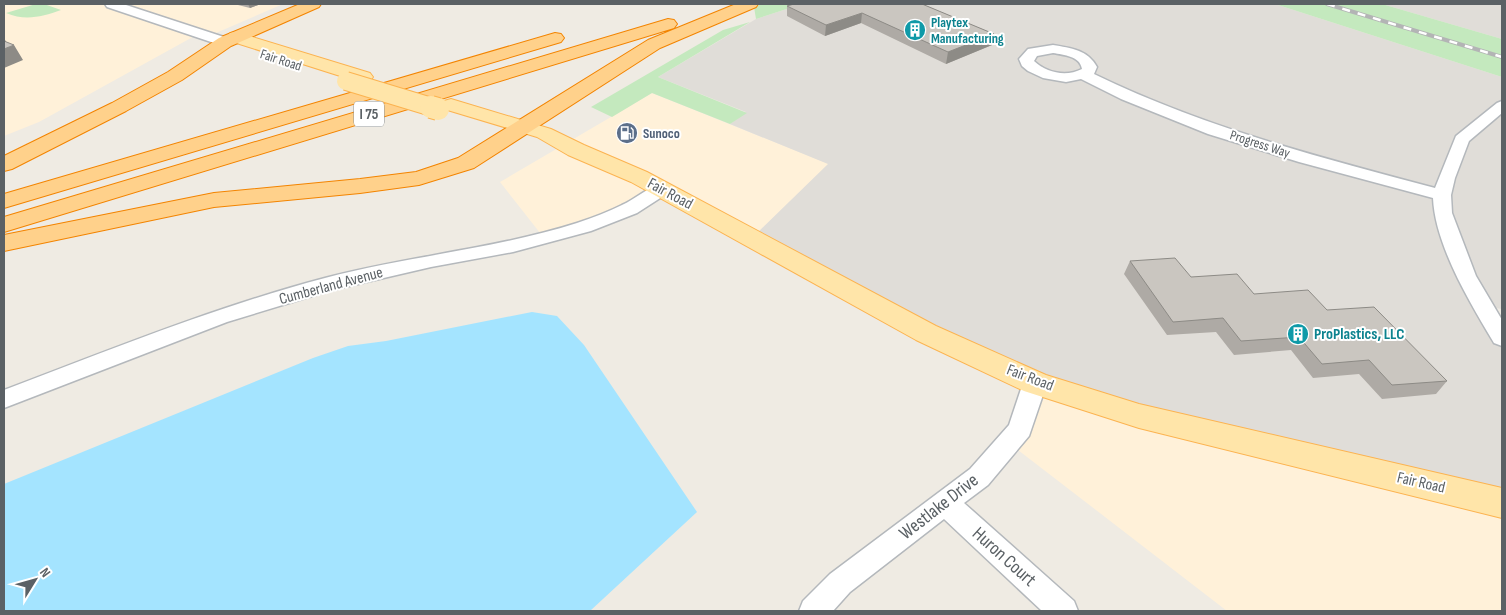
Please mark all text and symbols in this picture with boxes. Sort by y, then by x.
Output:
place label: Playtex Manufacturing [931,14,1004,47]
building icon: Playtex Manufacturing [903,18,927,42]
street label: Fair Road [258,45,304,75]
road number: I 75 [354,102,384,126]
fuel station icon: Sunoco [615,121,639,145]
place label: Sunoco [643,125,680,142]
street label: Progress Way [1228,126,1293,162]
street label: Fair Road [644,174,696,214]
street label: Cumberland Avenue [277,263,385,309]
building icon: ProPlastics, LLC [1286,322,1310,346]
place label: ProPlastics, LLC [1314,325,1404,344]
street label: Fair Road [1004,360,1056,396]
street label: Fair Road [1395,468,1447,498]
street label: Westlake Drive [895,469,983,545]
street label: Huron Court [967,522,1041,592]
north arrow [10,555,60,605]
text: N [36,564,54,581]

